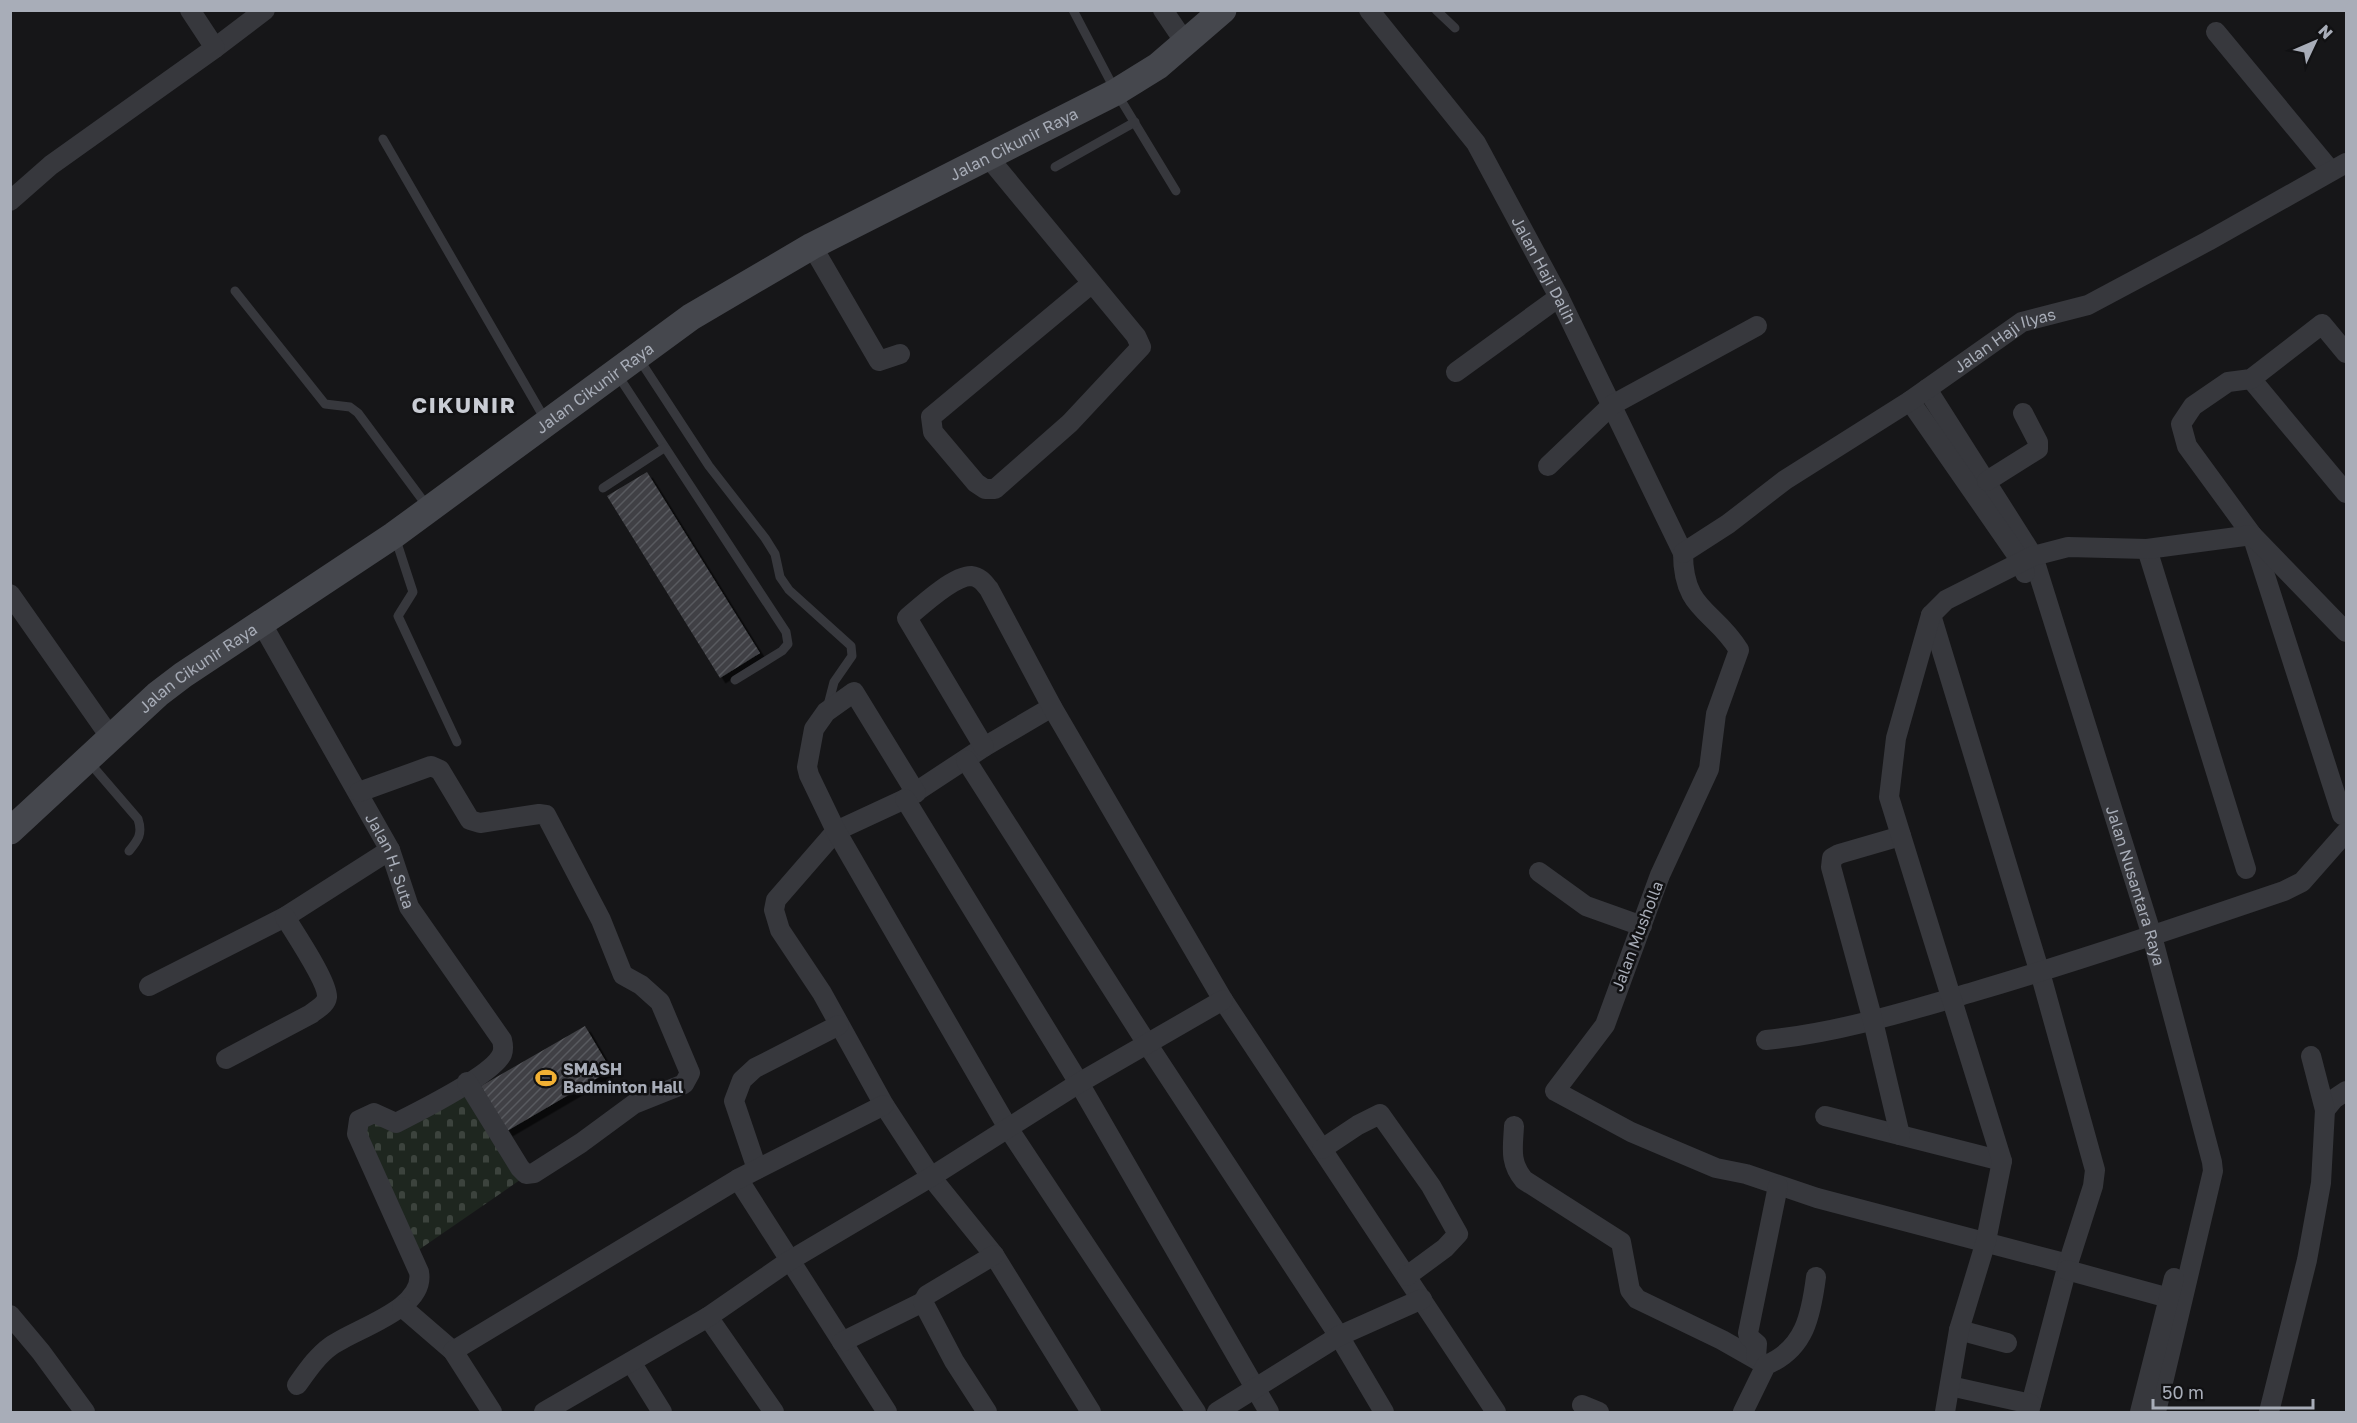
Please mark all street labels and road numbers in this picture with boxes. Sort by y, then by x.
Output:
street label: Jalan Cikunir Raya [946,103,1081,185]
street label: Jalan Haji Dalih [1507,213,1581,327]
street label: Jalan Haji Ilyas [1950,304,2058,377]
street label: Jalan Cikunir Raya [532,338,657,438]
street label: Jalan Cikunir Raya [134,619,261,717]
street label: Jalan Nusantara Raya [2102,803,2169,968]
street label: Jalan H. Suta [361,809,419,911]
street label: Jalan Musholla [1607,878,1667,994]

